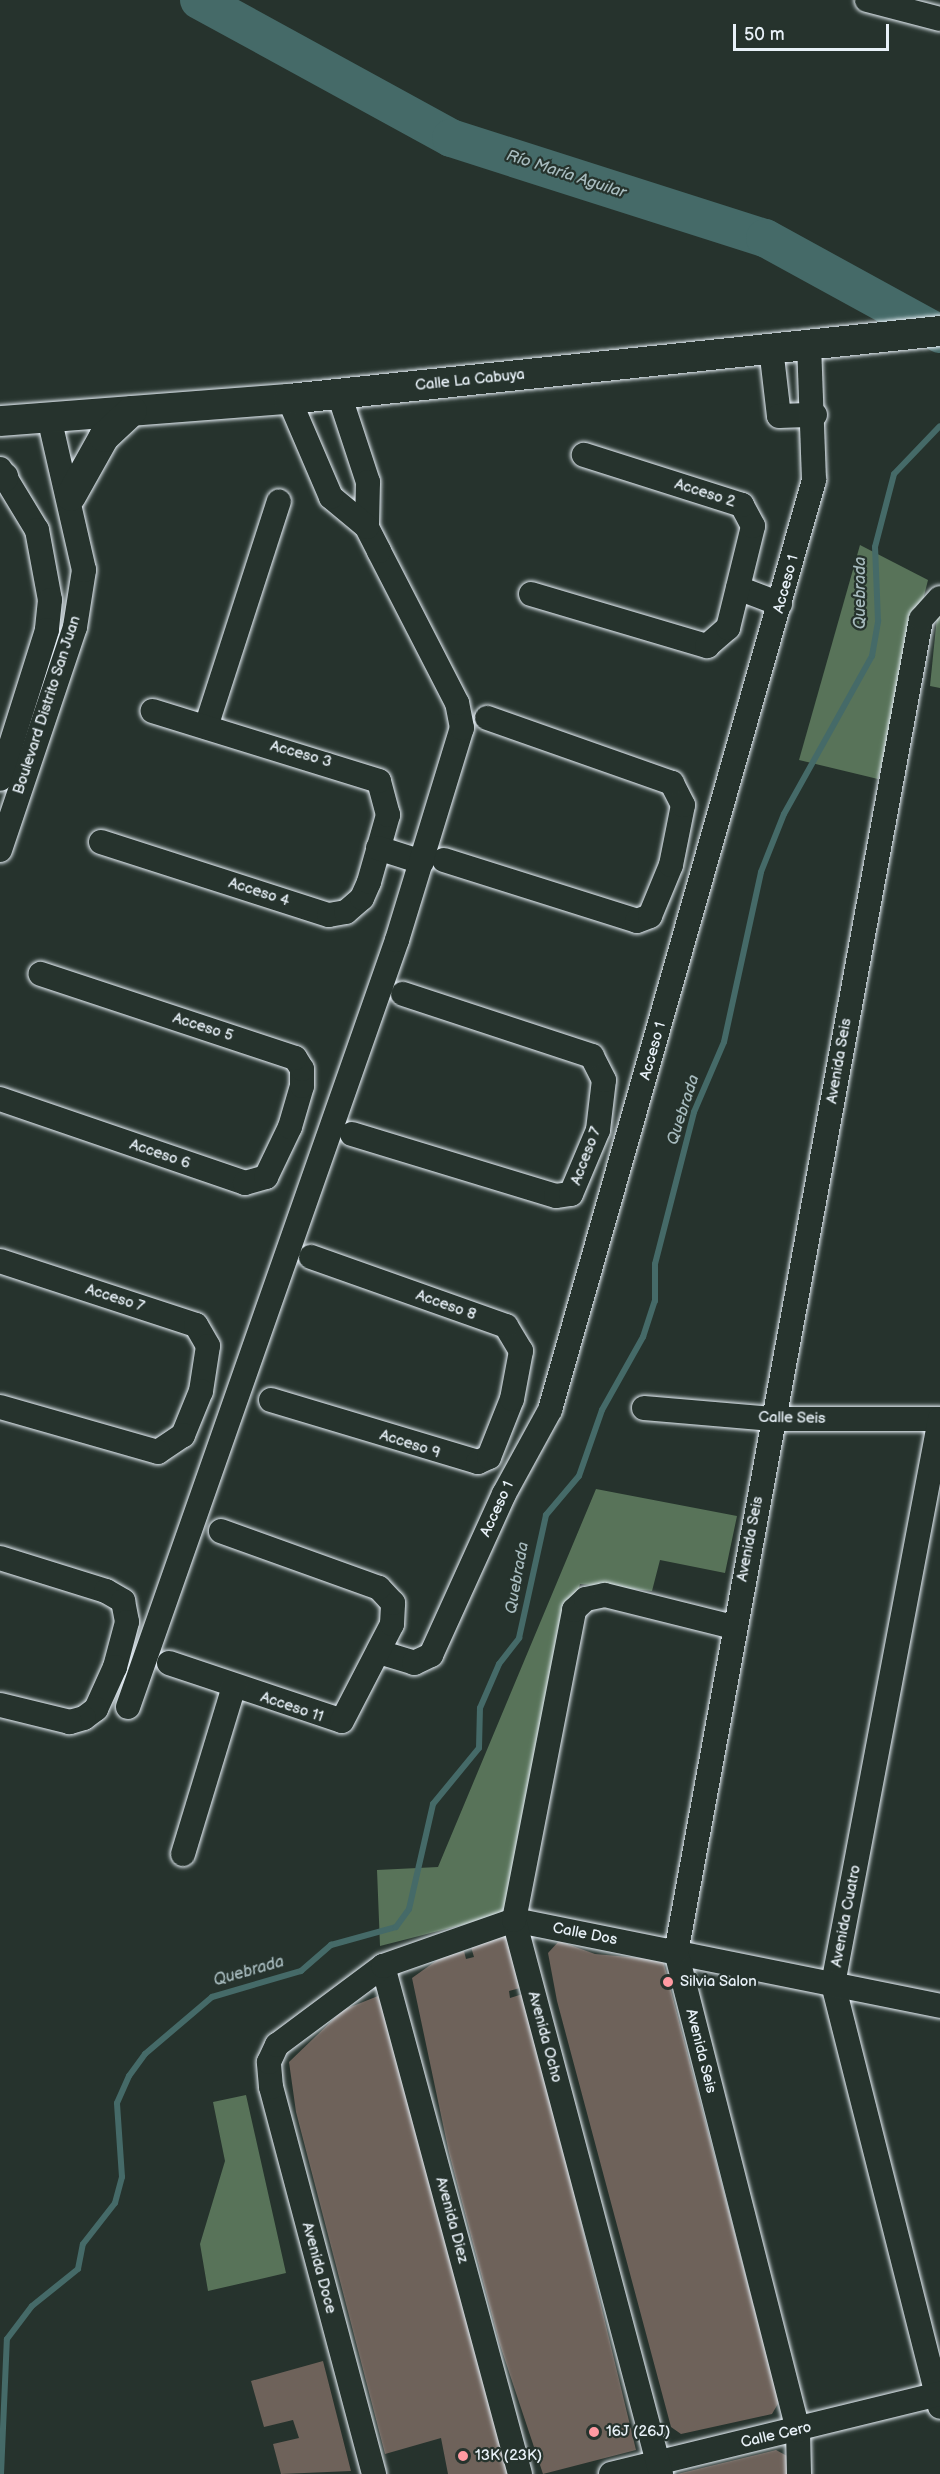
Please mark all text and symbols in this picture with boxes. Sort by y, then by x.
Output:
scale bar [736,12,892,50]
text: 50 m [744,24,785,45]
water label: Río María Aguilar [504,147,628,203]
street label: Calle La Cabuya [414,365,526,395]
street label: Acceso 2 [672,475,738,511]
street label: Acceso 1 [770,553,802,615]
water label: Quebrada [851,557,871,629]
street label: Boulevard Distrito San Juan [9,613,85,797]
street label: Acceso 3 [268,737,334,771]
street label: Acceso 4 [226,874,292,910]
street label: Acceso 5 [171,1009,235,1045]
street label: Avenida Seis [823,1017,855,1105]
street label: Acceso 1 [636,1020,670,1082]
water label: Quebrada [664,1073,704,1147]
street label: Acceso 7 [567,1124,605,1188]
street label: Acceso 6 [127,1135,193,1173]
street label: Acceso 7 [83,1280,147,1316]
street label: Acceso 8 [414,1286,478,1324]
street label: Calle Seis [758,1408,826,1428]
street label: Acceso 9 [378,1426,442,1462]
street label: Acceso 1 [476,1478,518,1540]
street label: Avenida Seis [733,1495,767,1583]
water label: Quebrada [502,1541,534,1615]
street label: Acceso 11 [258,1688,326,1726]
street label: Avenida Cuatro [827,1863,865,1969]
street label: Calle Dos [551,1919,619,1949]
water label: Quebrada [211,1953,287,1991]
place label: Silvia Salon [680,1973,757,1991]
marker: Silvia Salon [661,1975,675,1989]
street label: Avenida Ocho [524,1989,566,2085]
street label: Avenida Seis [682,2007,720,2095]
street label: Avenida Diez [432,2175,472,2265]
street label: Avenida Doce [298,2220,340,2316]
street label: Calle Cero [739,2418,813,2452]
place label: 16J (26J) [606,2423,670,2441]
marker: 16J (26J) [587,2425,601,2439]
place label: 13K (23K) [475,2447,542,2465]
marker: 13K (23K) [456,2449,470,2463]

